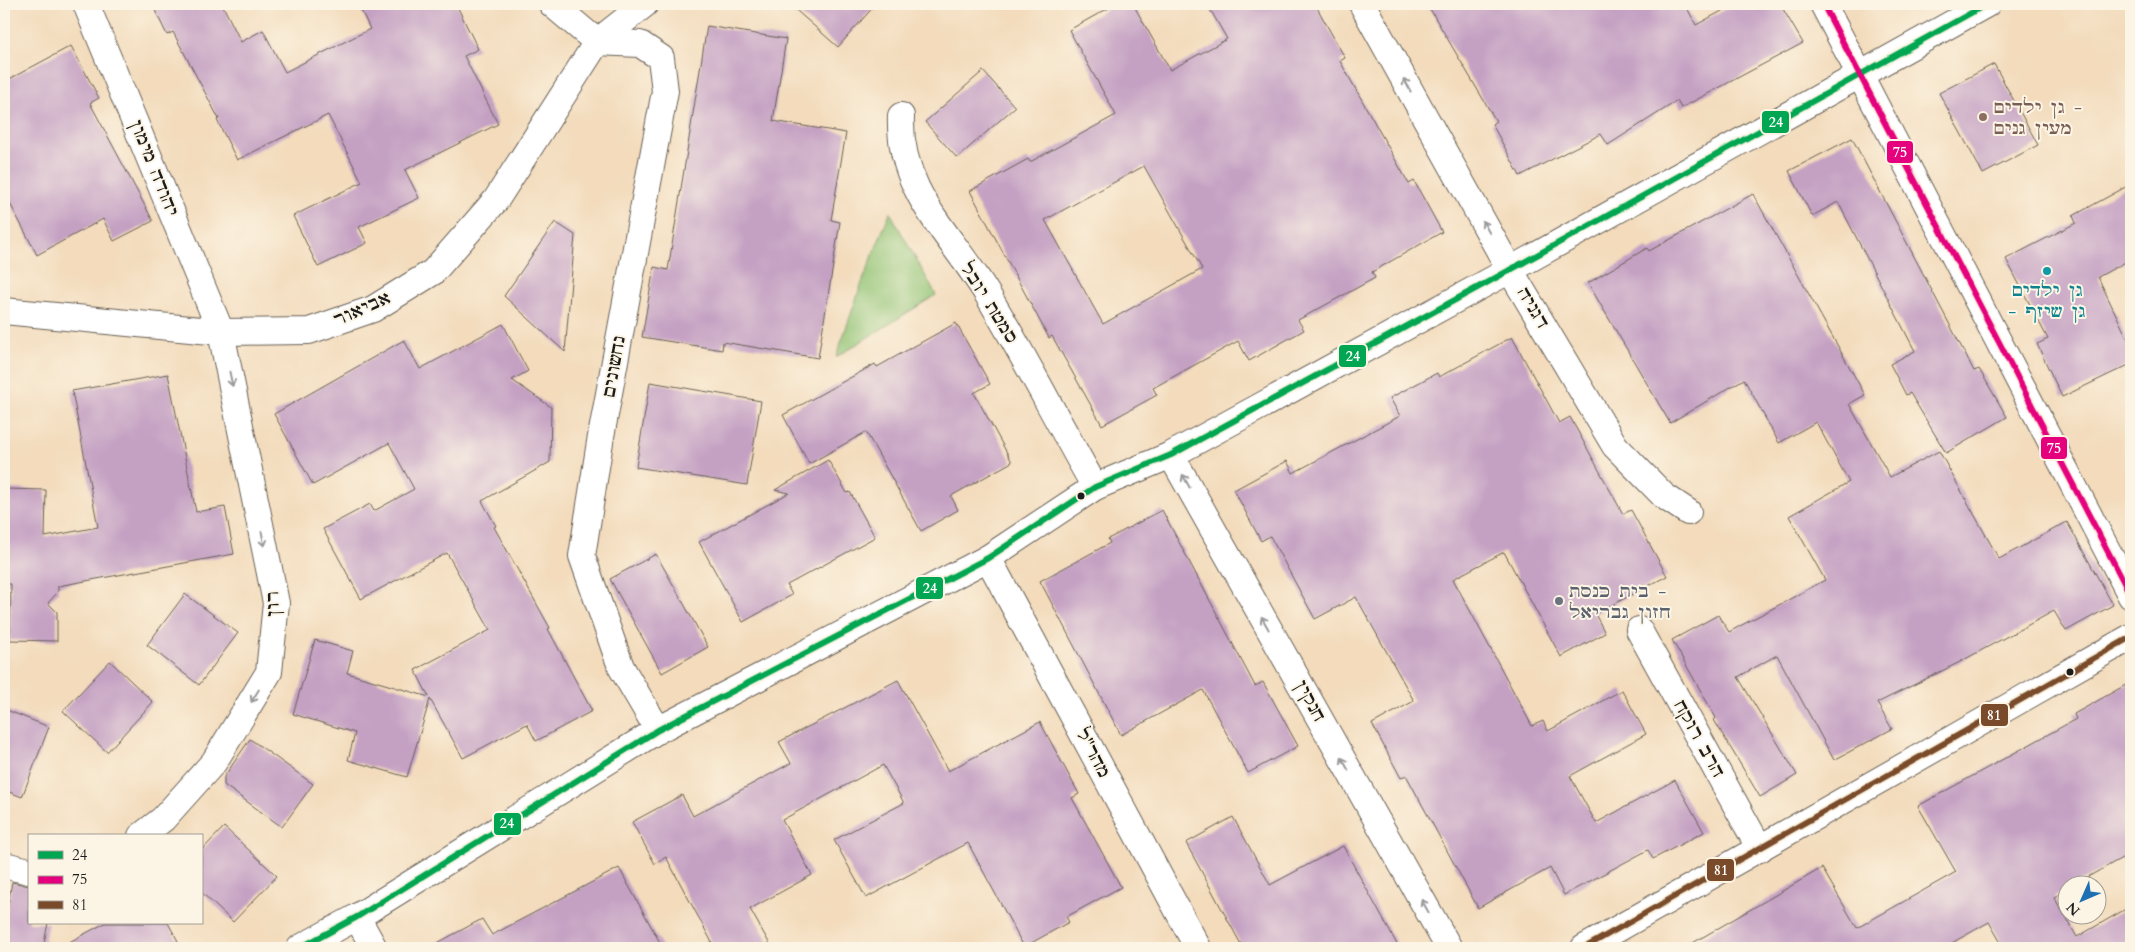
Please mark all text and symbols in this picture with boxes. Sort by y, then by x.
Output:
one-way arrow [1402,78,1412,93]
place label: גן ילדים - מעין גנים [1993,95,2082,141]
line badge: 24 [1761,110,1790,134]
marker: גן ילדים - מעין גנים [1977,111,1989,123]
text: 24 [1769,113,1783,132]
street label: יהודה מימון [123,116,185,220]
line badge: 75 [1886,140,1914,164]
text: 75 [1893,143,1907,162]
one-way arrow [1481,221,1491,235]
street label: סמטת יובל [954,257,1024,349]
marker: גן ילדים - גן שיזף [2041,265,2053,277]
place label: גן ילדים - גן שיזף [2008,278,2086,324]
street label: דגניה [1511,283,1555,333]
street label: אביאור [329,285,395,333]
street label: נחשונים [596,334,632,400]
line badge: 24 [1338,344,1367,368]
text: 24 [1346,347,1360,366]
one-way arrow [227,371,237,387]
line badge: 75 [2040,436,2068,460]
text: 75 [2047,439,2061,458]
one-way arrow [1180,474,1190,489]
unlabelled marker [1076,491,1086,501]
one-way arrow [259,530,269,546]
line badge: 24 [915,576,944,600]
text: 24 [923,579,937,598]
place label: בית כנסת - חזון גבריאל [1569,579,1671,625]
street label: רון [260,591,286,617]
marker: בית כנסת - חזון גבריאל [1553,595,1565,607]
one-way arrow [1260,616,1270,630]
unlabelled marker [2065,667,2075,677]
street label: חנקין [1288,676,1332,726]
one-way arrow [249,688,259,702]
street label: הרב רוקח [1668,696,1730,782]
line badge: 81 [1980,703,2009,727]
text: 81 [1987,706,2001,725]
street label: מהר"ל [1070,724,1116,782]
one-way arrow [1340,757,1350,772]
line badge: 24 [493,812,522,836]
text: 24 [500,814,514,833]
legend [28,834,202,924]
text: 24 [72,845,88,865]
line badge: 81 [1706,858,1735,882]
text: 81 [1714,861,1728,880]
text: 75 [72,869,87,889]
north arrow [2058,874,2108,924]
text: 81 [72,895,87,915]
text: N [2062,898,2084,920]
one-way arrow [1419,899,1429,913]

